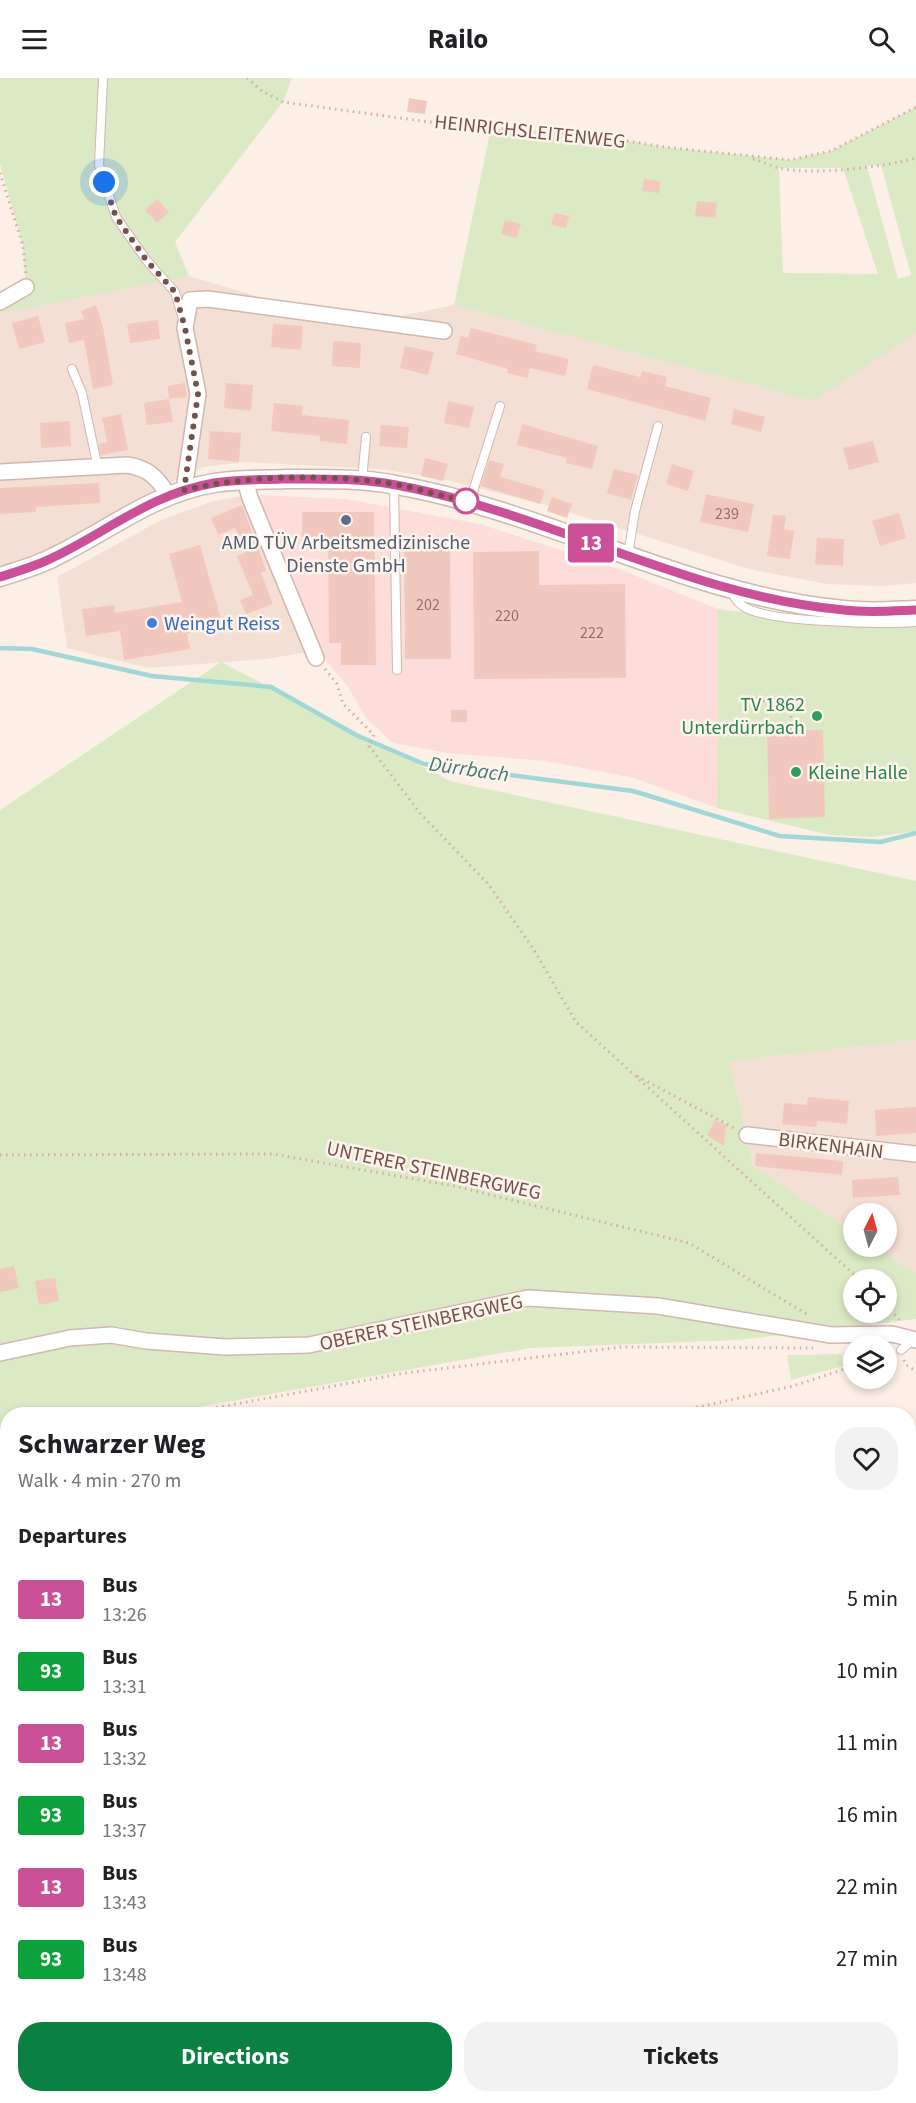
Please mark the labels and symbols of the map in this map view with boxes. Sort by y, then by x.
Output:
street label: HEINRICHSLEITENWEG [433,108,627,156]
your location [89,167,119,197]
unlabelled marker [453,488,479,514]
house number: 239 [715,503,739,525]
marker: AMD TÜV Arbeitsmedizinische Dienste GmbH [339,513,353,527]
line badge: 13 [564,524,618,562]
place label: AMD TÜV Arbeitsmedizinische Dienste GmbH [222,529,470,580]
house number: 202 [416,594,440,616]
house number: 220 [495,605,519,627]
place label: Weingut Reiss [164,610,280,638]
marker: Weingut Reiss [145,616,159,630]
house number: 222 [580,622,604,644]
place label: TV 1862 Unterdürrbach [681,691,805,742]
marker: TV 1862 Unterdürrbach [810,709,824,723]
water label: Dürrbach [427,749,511,789]
place label: Kleine Halle [808,759,908,787]
marker: Kleine Halle [789,765,803,779]
street label: BIRKENHAIN [777,1126,885,1166]
street label: UNTERER STEINBERGWEG [324,1135,544,1207]
north arrow [843,1203,897,1257]
street label: OBERER STEINBERGWEG [317,1288,525,1358]

